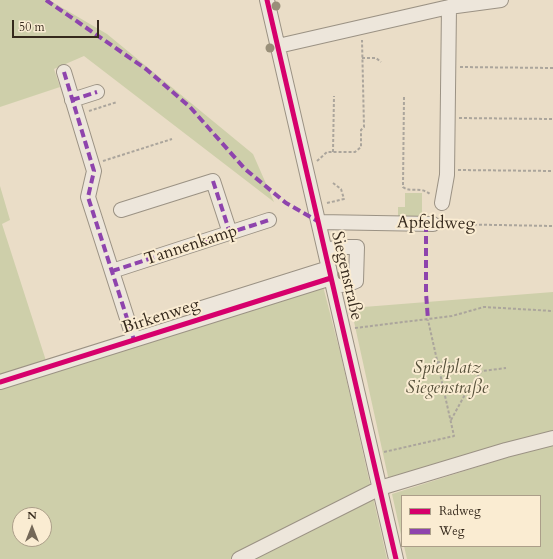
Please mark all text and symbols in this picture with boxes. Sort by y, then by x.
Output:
scale bar [14,12,101,38]
text: 50 m [19,19,45,35]
street label: Apfeldweg [397,213,475,235]
street label: Tannenkamp [142,221,240,271]
street label: Siegenstraße [326,230,366,322]
street label: Birkenweg [120,295,202,339]
park label: Spielplatz Siegenstraße [406,359,488,399]
legend [401,495,541,547]
text: Radweg [439,503,481,519]
north arrow [12,507,52,547]
text: N [27,508,37,523]
text: Weg [439,523,464,539]

